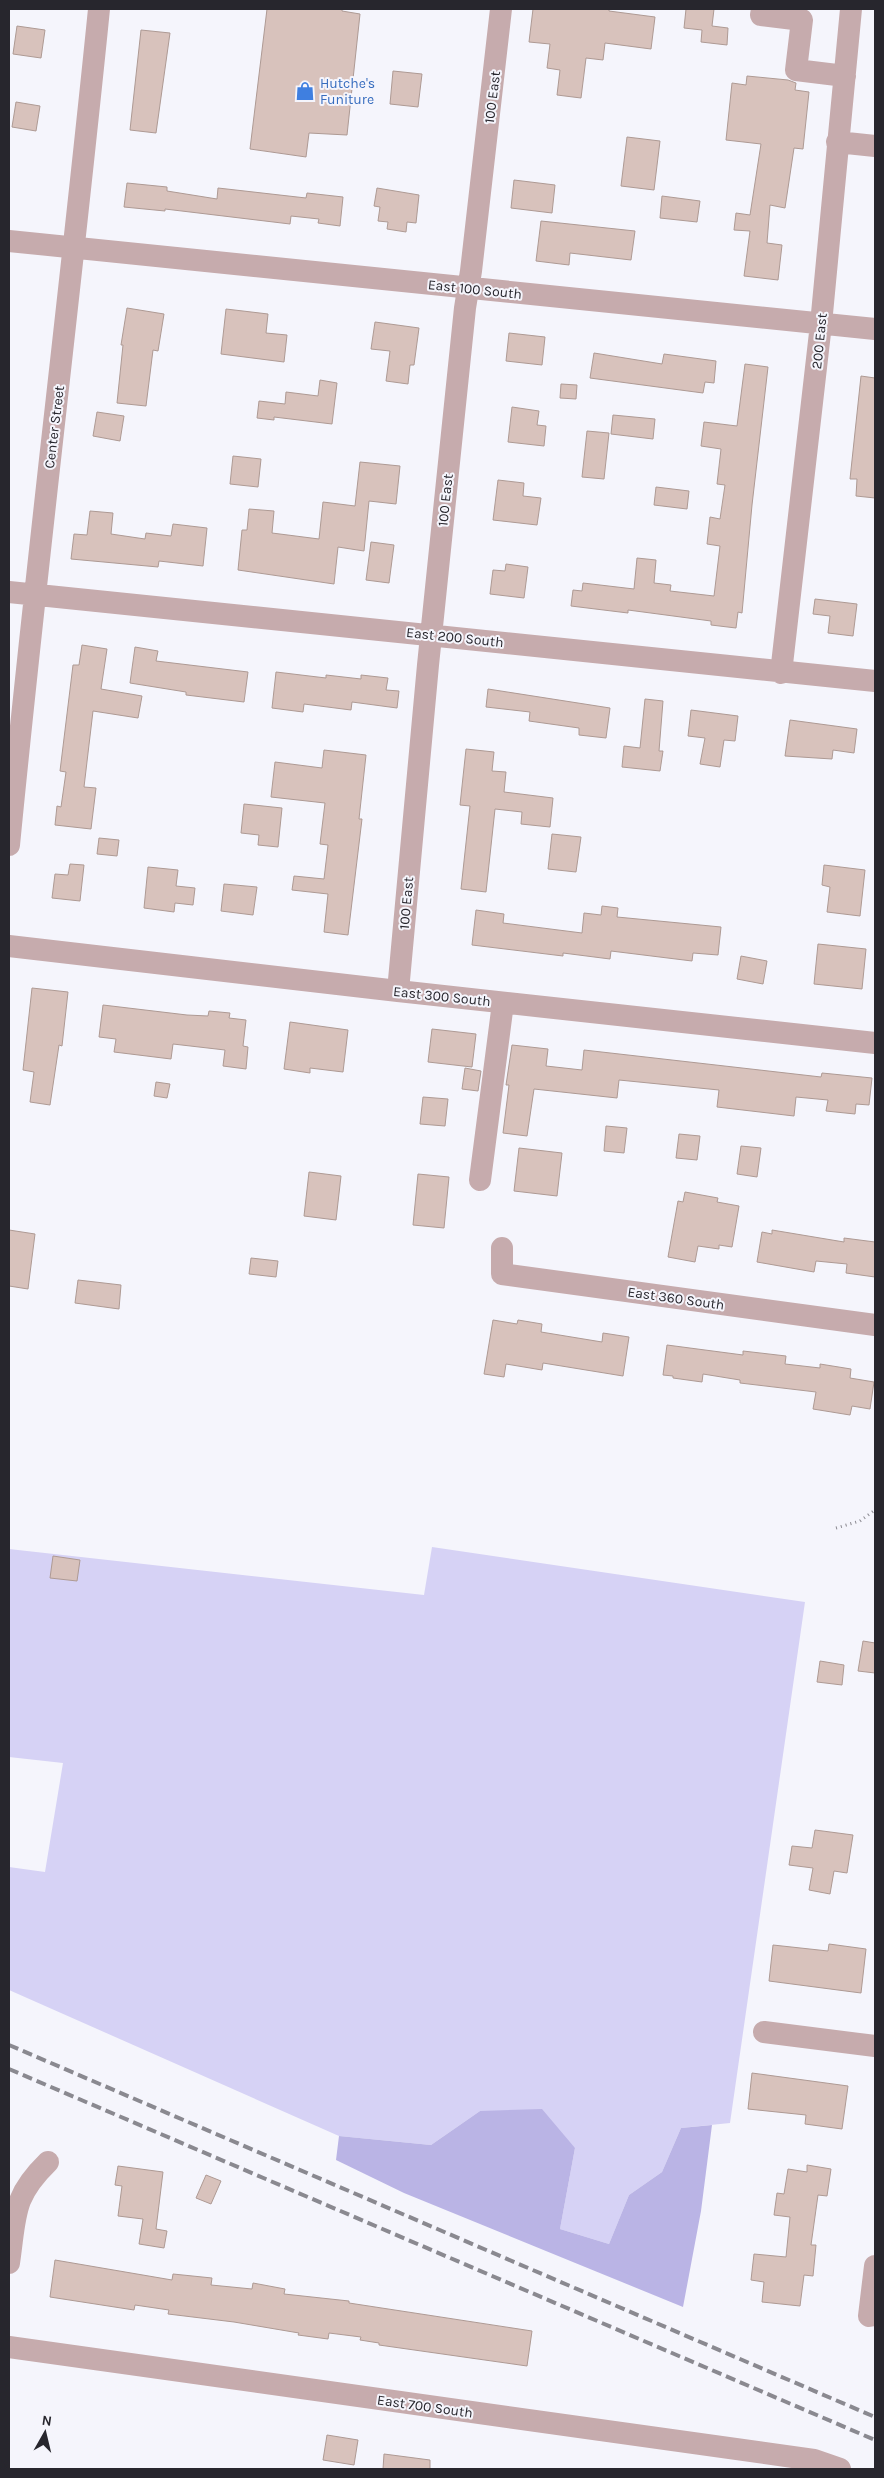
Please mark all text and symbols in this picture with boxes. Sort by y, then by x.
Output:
street label: 100 East [481,70,504,124]
place label: Hutche's Funiture [320,75,375,108]
shop icon: Hutche's Funiture [294,80,316,102]
street label: East 100 South [427,276,523,303]
street label: 200 East [808,312,831,370]
street label: Center Street [41,385,68,470]
street label: 100 East [434,473,457,527]
street label: East 200 South [405,624,505,651]
street label: 100 East [396,876,417,930]
street label: East 300 South [392,983,492,1010]
street label: East 360 South [626,1283,726,1314]
street label: East 700 South [376,2391,474,2422]
north arrow [20,2408,70,2458]
text: N [41,2412,53,2430]

